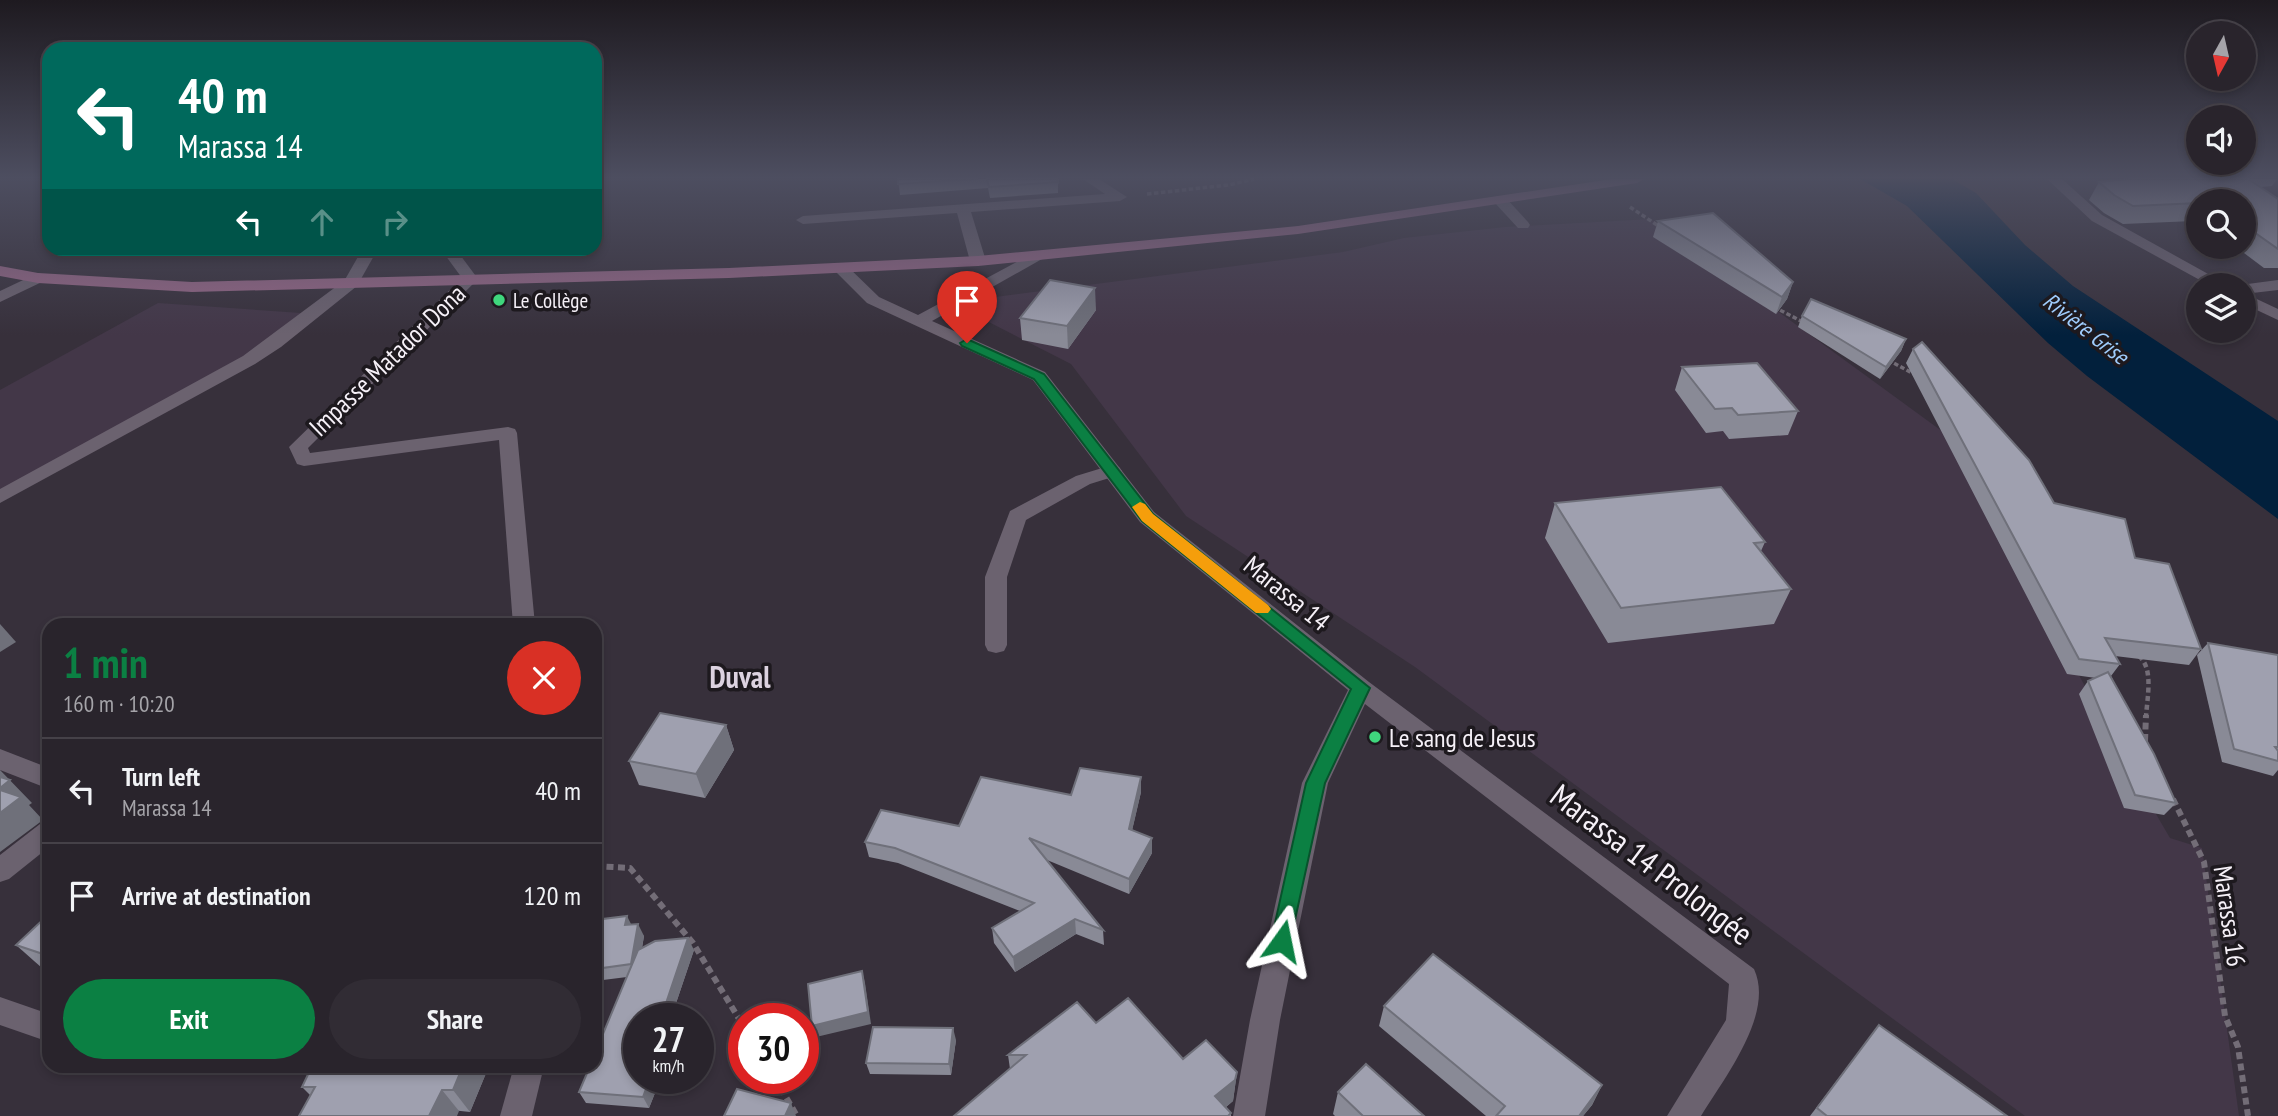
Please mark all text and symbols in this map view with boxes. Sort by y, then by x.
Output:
north arrow [2186,21,2256,91]
map controls [2186,21,2256,343]
text: 40 m [178,63,267,127]
icon: left [63,70,154,161]
button: sound [2186,105,2256,175]
text: Marassa 14 [178,125,303,167]
button: search [2186,189,2256,259]
icon: left [230,203,268,241]
icon: ahead [303,203,341,241]
icon: right [376,203,414,241]
pin [937,271,997,343]
button: layers [2186,273,2256,343]
street label: Impasse Matador Dona [302,277,472,443]
icon: arrive [948,282,986,320]
water label: Rivière Grise [2038,286,2136,371]
place label: Le Collège [513,287,588,314]
marker: Le Collège [491,292,507,308]
street label: Marassa 14 [1237,548,1337,638]
text: 1 min [63,635,148,690]
button: close [507,641,581,715]
district label: Duval [709,657,771,696]
text: 160 m · 10:20 [63,689,175,718]
place label: Le sang de Jesus [1389,721,1536,754]
marker: Le sang de Jesus [1367,729,1383,745]
text: Turn left [122,760,200,793]
icon: left [63,772,101,810]
text: 40 m [535,774,581,807]
street label: Marassa 14 Prolongée [1542,774,1762,954]
text: Marassa 14 [122,793,212,822]
street label: Marassa 16 [2207,864,2253,968]
icon: arrive [63,877,101,915]
text: Arrive at destination [122,879,311,912]
text: 120 m [523,879,581,912]
position arrow [1245,904,1319,978]
button: Exit [63,979,315,1059]
button: Share [329,979,581,1059]
speed limit sign: 30 [728,1003,819,1094]
text: 27 [652,1016,685,1062]
text: km/h [653,1054,684,1077]

